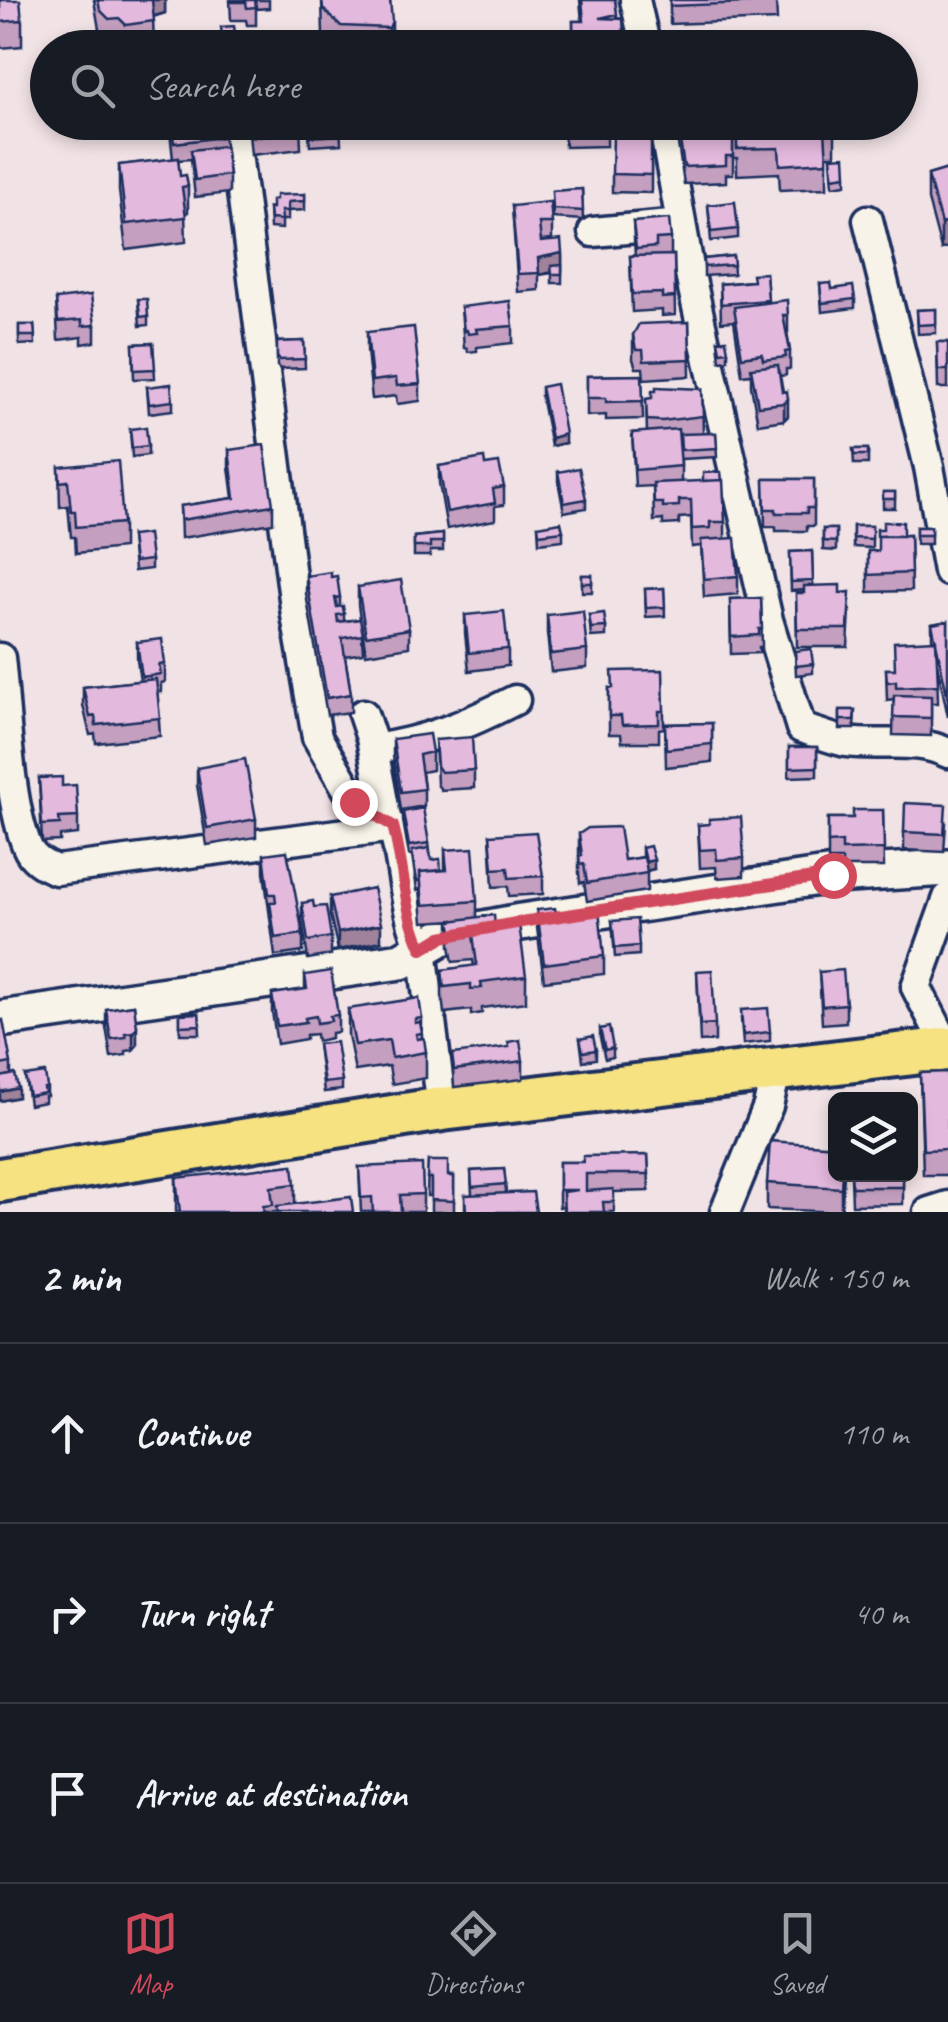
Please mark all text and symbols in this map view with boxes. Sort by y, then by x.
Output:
search box [30,30,918,140]
icon: search [65,58,120,113]
text: Search here [145,62,300,109]
route end [332,780,378,826]
route start [811,853,857,899]
map controls [828,1092,918,1182]
button: layers [828,1092,918,1182]
text: 2 min [40,1251,120,1304]
text: Walk · 150 m [764,1257,908,1298]
icon: ahead [40,1406,95,1461]
text: Continue [135,1410,249,1457]
text: 110 m [839,1413,908,1454]
icon: right [40,1586,95,1641]
text: Turn right [135,1590,269,1637]
text: 40 m [854,1593,908,1634]
icon: arrive [40,1766,95,1821]
text: Arrive at destination [135,1770,407,1817]
tab: Map [123,1906,178,2001]
tab: Directions [425,1906,523,2001]
tab: Saved [770,1906,825,2001]

